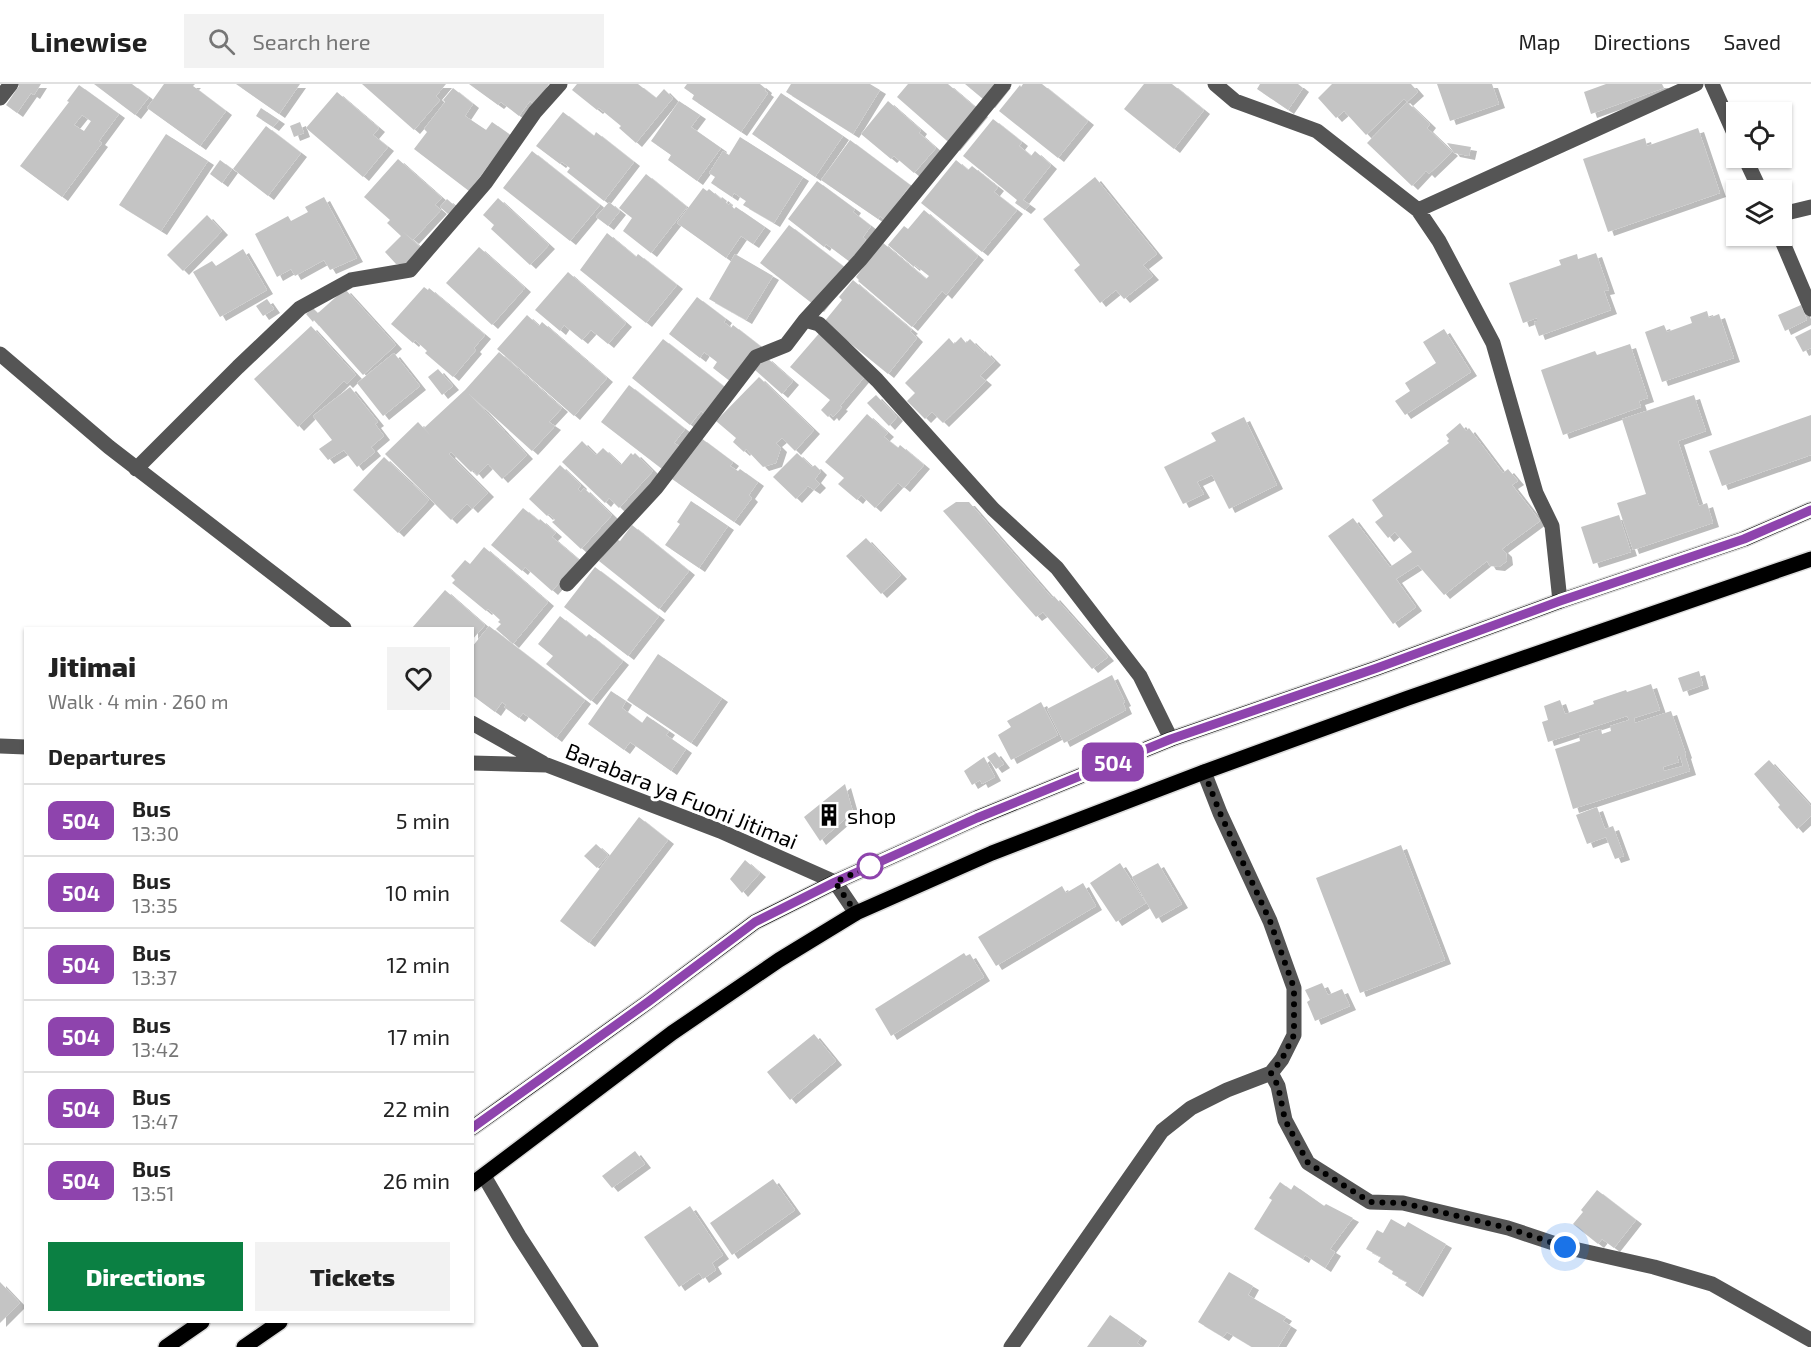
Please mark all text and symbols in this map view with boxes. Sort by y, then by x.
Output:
search box [184,14,604,68]
text: Linewise [30,24,148,58]
icon: search [205,25,238,58]
text: Search here [253,28,371,54]
text: Map [1518,29,1561,54]
text: Directions [1594,29,1690,54]
text: Saved [1723,29,1781,54]
map controls [1726,102,1792,246]
button: locate [1726,102,1792,168]
button: layers [1726,180,1792,246]
button: heart [387,647,450,710]
text: Jitimai [48,649,136,683]
text: Walk · 4 min · 260 m [48,689,228,713]
street label: Barabara ya Fuoni Jitimai [562,737,802,853]
line badge: 504 [1078,742,1148,782]
text: Departures [48,743,166,769]
text: 504 [1094,750,1132,775]
text: Bus [132,795,171,821]
building icon: shop [816,802,842,828]
place label: shop [847,802,896,828]
text: 5 min [396,807,450,833]
text: 504 [62,808,100,833]
text: 13:30 [132,821,179,845]
unlabelled marker [857,853,883,879]
text: Bus [132,867,171,893]
text: 10 min [386,879,450,905]
text: 504 [62,880,100,905]
text: 13:35 [132,893,178,917]
text: Bus [132,939,171,965]
text: 12 min [386,951,450,977]
text: 504 [62,952,100,977]
text: 13:37 [132,965,177,989]
text: Bus [132,1011,171,1037]
text: 17 min [388,1023,450,1049]
text: 504 [62,1024,100,1049]
text: 13:42 [132,1037,179,1061]
text: Bus [132,1083,171,1109]
text: 22 min [383,1095,450,1121]
text: 504 [62,1096,100,1121]
text: 13:47 [132,1109,178,1133]
text: Bus [132,1155,171,1181]
text: 26 min [383,1167,450,1193]
text: 504 [62,1168,100,1193]
text: 13:51 [132,1181,174,1205]
your location [1550,1232,1580,1262]
button: Directions [48,1242,243,1311]
button: Tickets [255,1242,450,1311]

